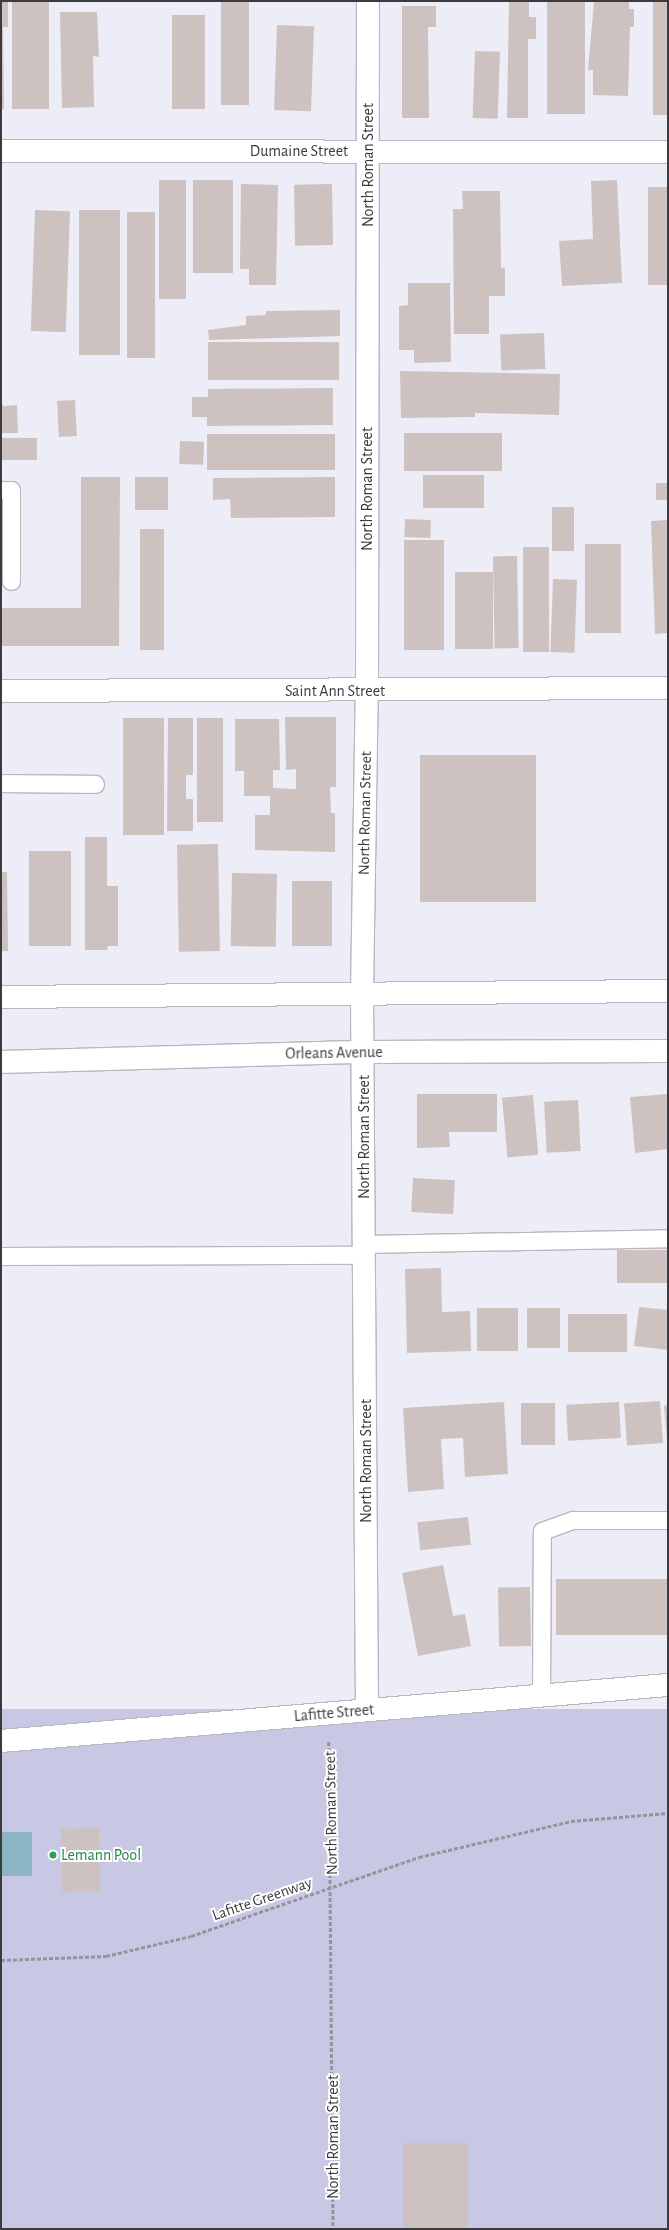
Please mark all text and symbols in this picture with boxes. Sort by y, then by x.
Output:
street label: North Roman Street [358,103,378,227]
street label: Dumaine Street [250,141,348,161]
street label: North Roman Street [357,427,377,551]
street label: Saint Ann Street [285,681,385,701]
street label: North Roman Street [354,751,376,875]
street label: Orleans Avenue [285,1043,383,1063]
street label: North Roman Street [354,1075,374,1199]
street label: North Roman Street [356,1399,376,1523]
street label: Lafitte Street [293,1700,375,1726]
street label: North Roman Street [320,1751,342,1875]
place label: Lemann Pool [61,1845,141,1865]
marker: Lemann Pool [48,1850,58,1860]
street label: Lafitte Greenway [209,1873,315,1925]
street label: North Roman Street [323,2075,343,2199]

